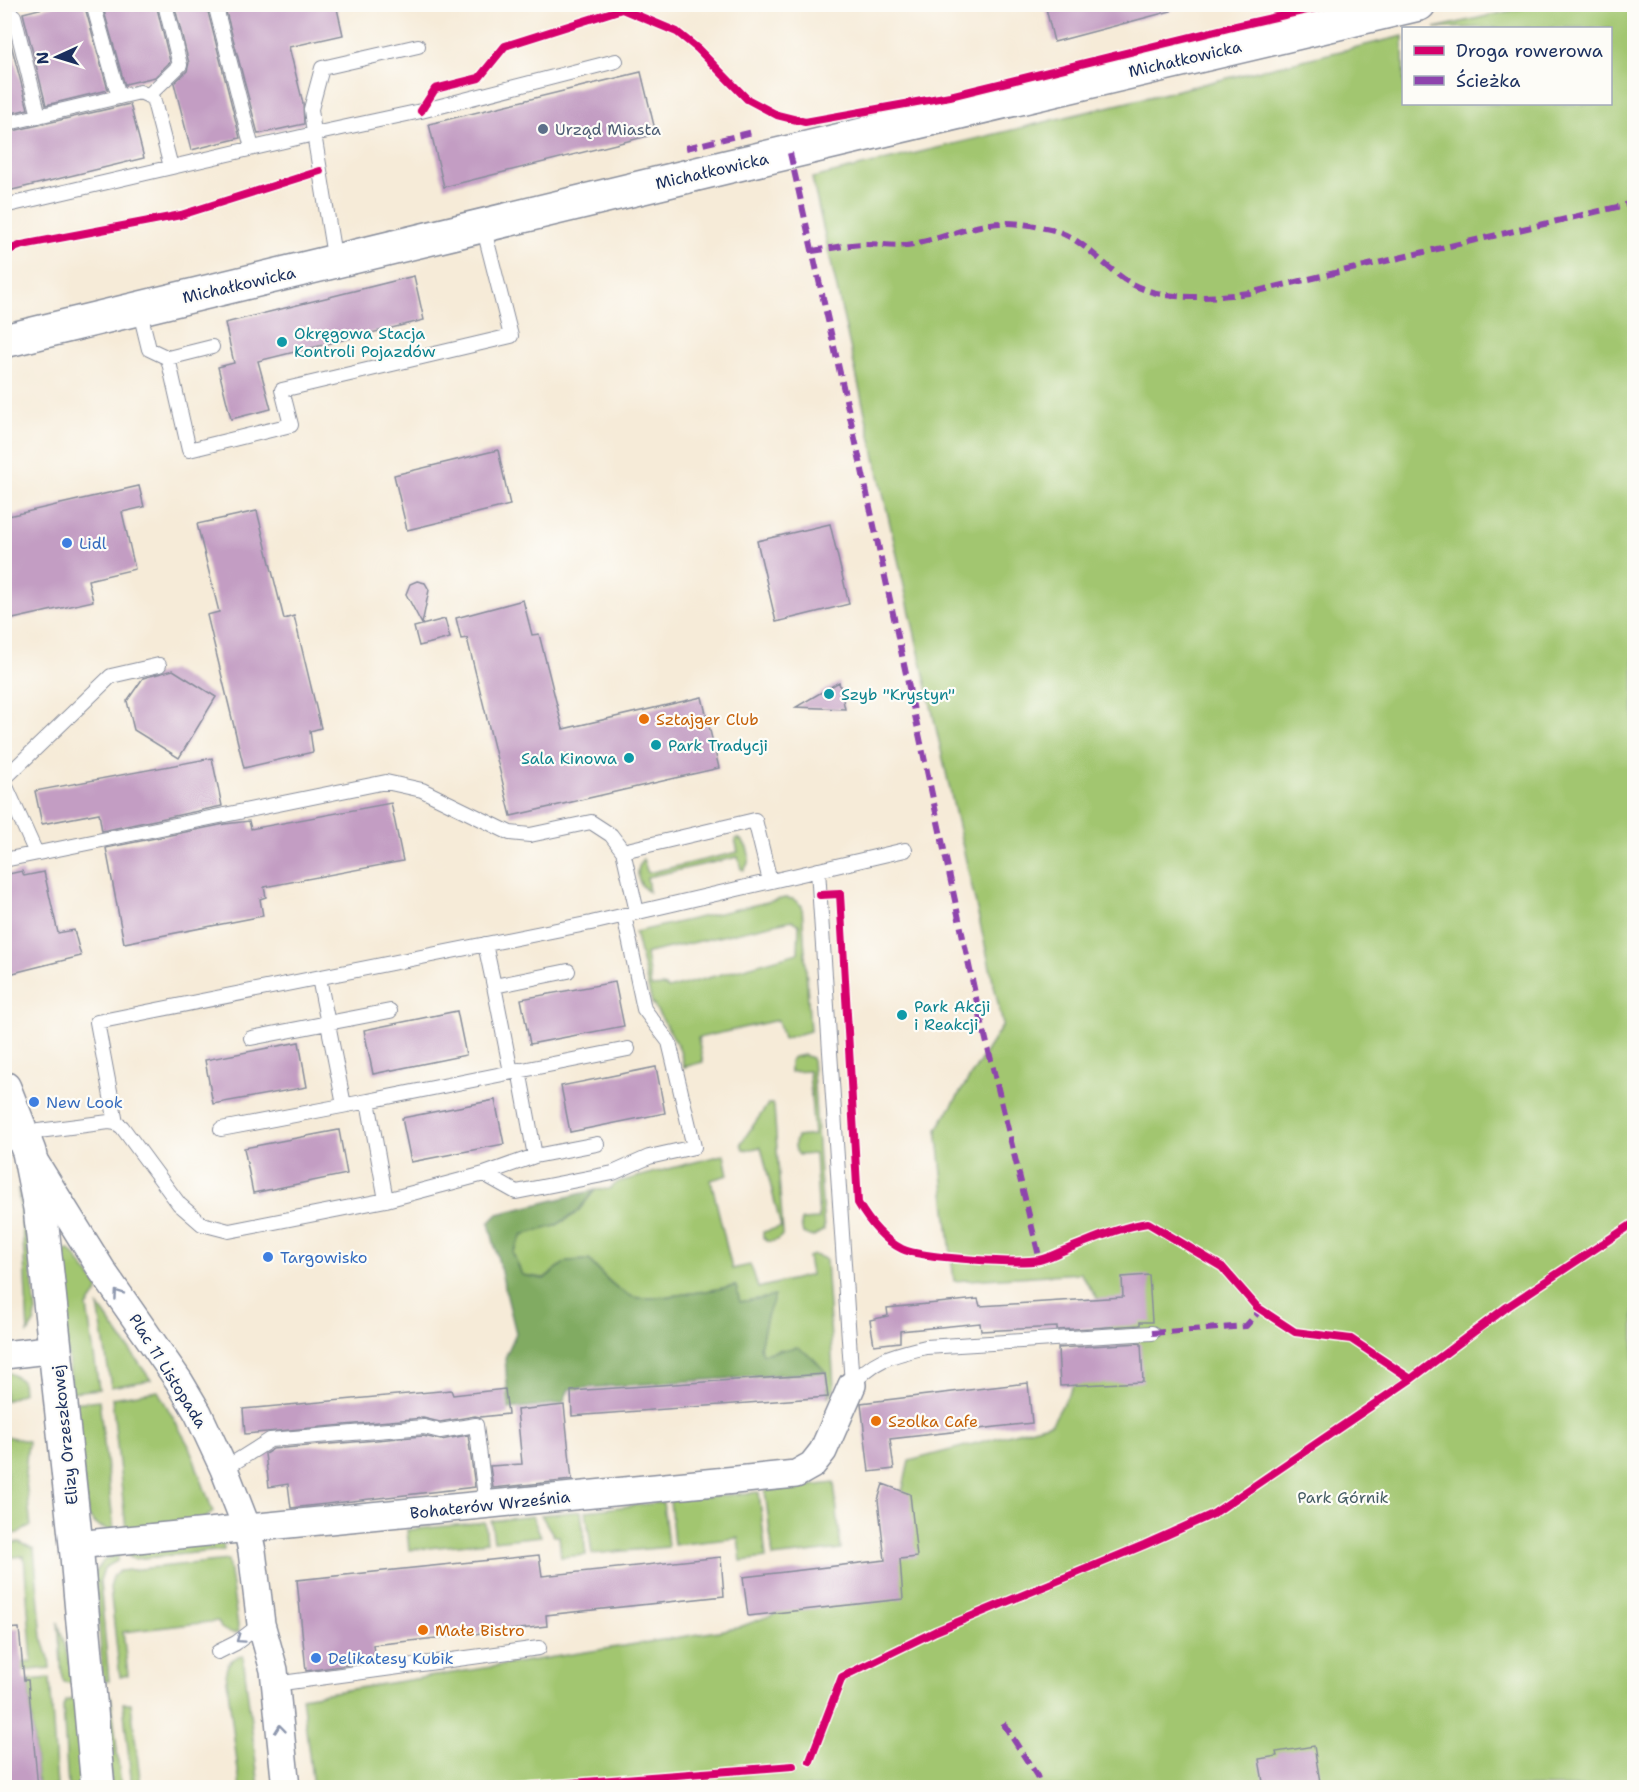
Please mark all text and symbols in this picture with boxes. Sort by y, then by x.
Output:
north arrow [27,27,87,87]
legend [1402,27,1612,105]
street label: Michałkowicka [1127,36,1244,82]
text: Droga rowerowa [1456,39,1603,63]
text: N [32,51,53,65]
text: Ścieżka [1456,69,1520,93]
place label: Urząd Miasta [555,119,661,140]
marker: Urząd Miasta [536,122,550,136]
street label: Michałkowicka [654,148,771,194]
street label: Michałkowicka [181,262,298,308]
place label: Okręgowa Stacja Kontroli Pojazdów [294,323,436,362]
marker: Okręgowa Stacja Kontroli Pojazdów [275,335,289,349]
place label: Lidl [79,533,107,554]
marker: Lidl [60,536,74,550]
place label: Szyb "Krystyn" [841,684,955,705]
marker: Szyb "Krystyn" [822,687,836,701]
place label: Sztajger Club [656,709,759,730]
marker: Sztajger Club [637,712,651,726]
place label: Park Tradycji [668,735,768,756]
marker: Park Tradycji [649,738,663,752]
place label: Sala Kinowa [521,748,617,769]
marker: Sala Kinowa [622,751,636,765]
place label: Park Akcji i Reakcji [914,996,991,1035]
marker: Park Akcji i Reakcji [895,1008,909,1022]
place label: New Look [46,1092,123,1113]
marker: New Look [27,1095,41,1109]
place label: Targowisko [280,1247,367,1268]
marker: Targowisko [261,1250,275,1264]
one-way arrow [114,1289,125,1300]
street label: Plac 11 Listopada [124,1310,212,1432]
street label: Elizy Orzeszkowej [47,1364,83,1506]
place label: Szolka Cafe [888,1411,978,1432]
marker: Szolka Cafe [869,1414,883,1428]
street label: Bohaterów Września [409,1486,571,1524]
park label: Park Górnik [1297,1487,1389,1508]
place label: Małe Bistro [435,1620,525,1641]
marker: Małe Bistro [416,1623,430,1637]
one-way arrow [236,1632,247,1643]
place label: Delikatesy Kubik [328,1648,454,1669]
marker: Delikatesy Kubik [309,1651,323,1665]
one-way arrow [274,1725,287,1734]

